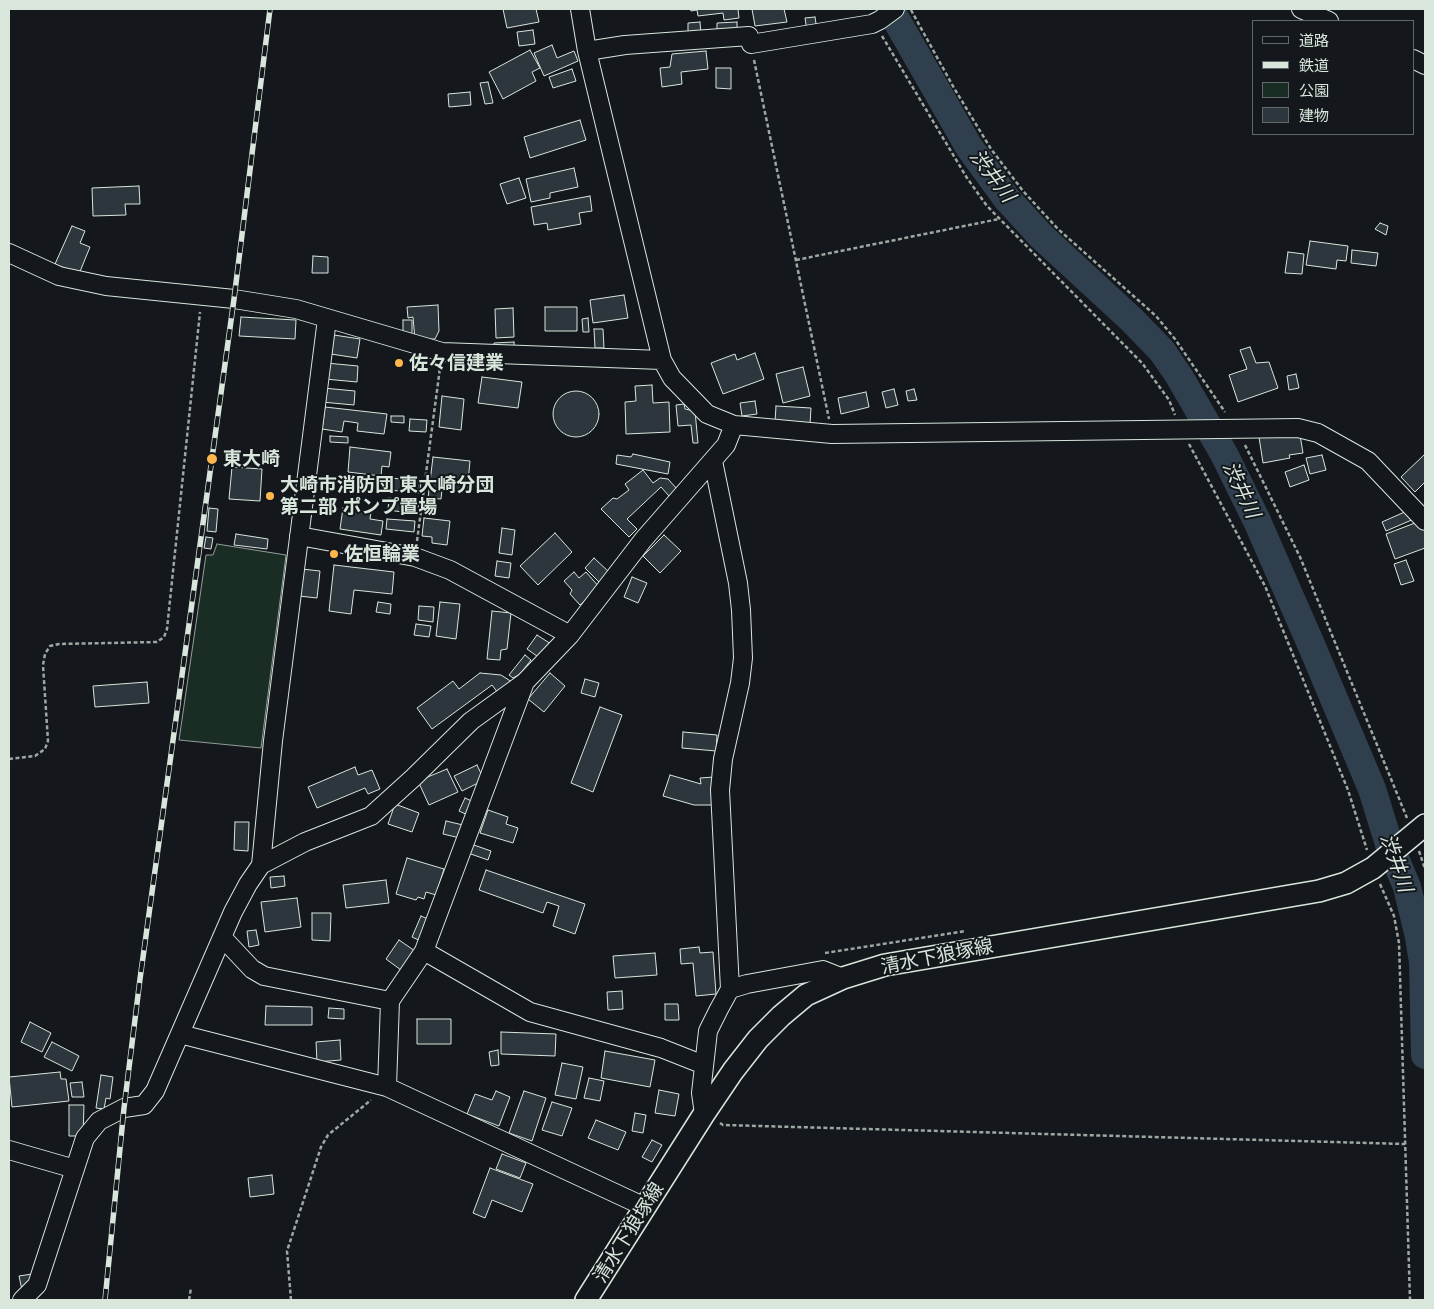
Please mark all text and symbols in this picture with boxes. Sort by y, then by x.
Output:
legend [1252,20,1414,135]
text: 道路 [1299,31,1329,50]
text: 鉄道 [1299,56,1329,75]
text: 公園 [1299,81,1329,100]
text: 建物 [1299,106,1329,125]
water label: 渋井川 [964,145,1020,207]
place label: 佐々信建業 [409,352,504,374]
marker: 佐々信建業 [393,357,405,369]
place label: 東大崎 [223,448,280,470]
marker: 東大崎 [205,452,219,466]
water label: 渋井川 [1217,458,1265,522]
place label: 大崎市消防団 東大崎分団 第二部 ポンプ置場 [280,474,494,518]
marker: 大崎市消防団 東大崎分団 第二部 ポンプ置場 [264,490,276,502]
place label: 佐恒輪業 [344,543,420,565]
marker: 佐恒輪業 [328,548,340,560]
water label: 渋井川 [1375,831,1417,895]
street label: 清水下狼塚線 [879,935,995,979]
street label: 清水下狼塚線 [589,1179,669,1287]

